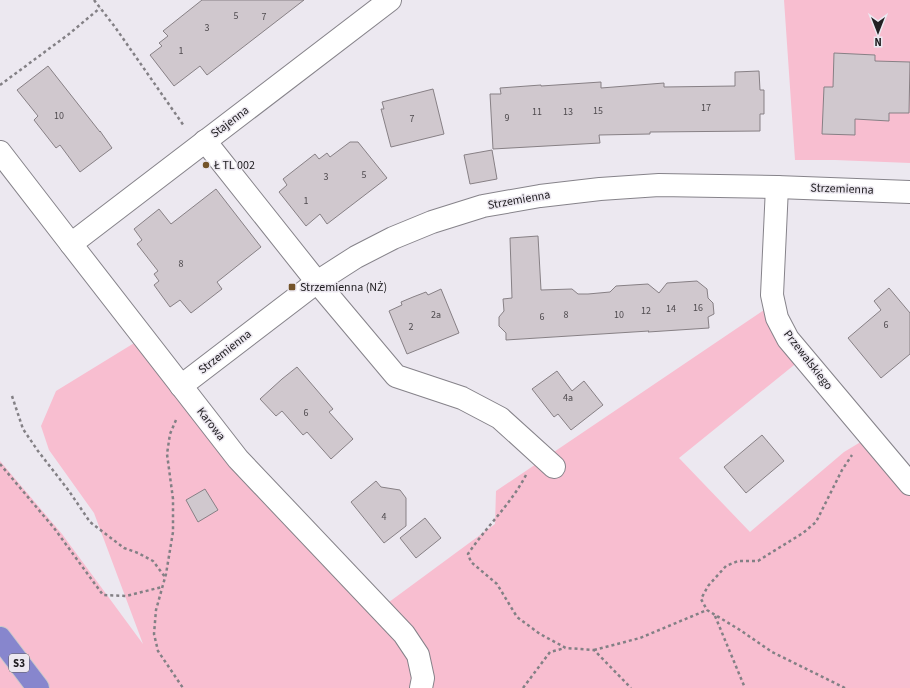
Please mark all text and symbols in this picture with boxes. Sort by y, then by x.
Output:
house number: 5 [234,9,239,23]
house number: 7 [262,10,267,24]
north arrow [858,12,898,52]
house number: 3 [205,21,210,35]
text: N [874,34,882,49]
house number: 1 [179,44,184,58]
house number: 17 [701,101,711,115]
street label: Stajenna [207,102,253,142]
house number: 15 [593,104,603,118]
house number: 11 [532,105,542,119]
house number: 13 [563,105,573,119]
house number: 10 [54,109,64,123]
house number: 9 [505,111,510,125]
house number: 7 [410,112,415,126]
place label: Ł TL 002 [213,157,255,174]
marker: Ł TL 002 [201,160,211,170]
house number: 5 [362,168,367,182]
house number: 3 [324,170,329,184]
street label: Strzemienna [810,179,874,199]
street label: Strzemienna [486,186,552,214]
house number: 1 [304,194,309,208]
house number: 8 [179,257,184,271]
place label: Strzemienna (NŻ) [300,279,387,296]
marker: Strzemienna (NŻ) [287,282,297,292]
house number: 16 [693,301,703,315]
house number: 14 [666,302,676,316]
house number: 12 [641,304,651,318]
house number: 2a [431,308,441,322]
house number: 8 [564,308,569,322]
house number: 10 [614,308,624,322]
house number: 6 [540,310,545,324]
house number: 6 [884,318,889,332]
house number: 2 [409,320,414,334]
street label: Strzemienna [195,326,255,378]
street label: Przewalskiego [779,327,837,393]
house number: 4a [563,391,573,405]
street label: Karowa [193,404,229,444]
house number: 6 [304,406,309,420]
house number: 4 [382,510,387,524]
road number: S3 [9,654,29,672]

